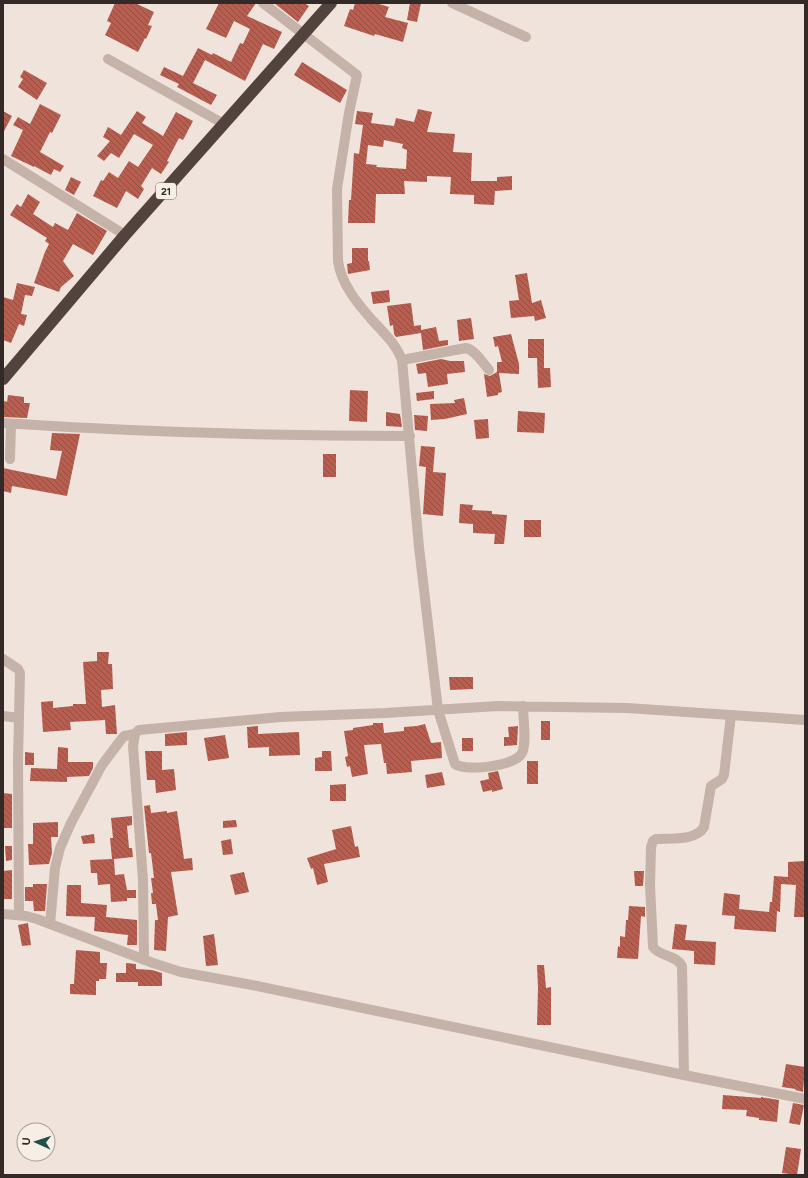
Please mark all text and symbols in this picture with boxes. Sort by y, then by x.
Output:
road number: 21 [156,183,176,199]
north arrow [16,1122,56,1162]
text: U [20,1137,33,1146]

